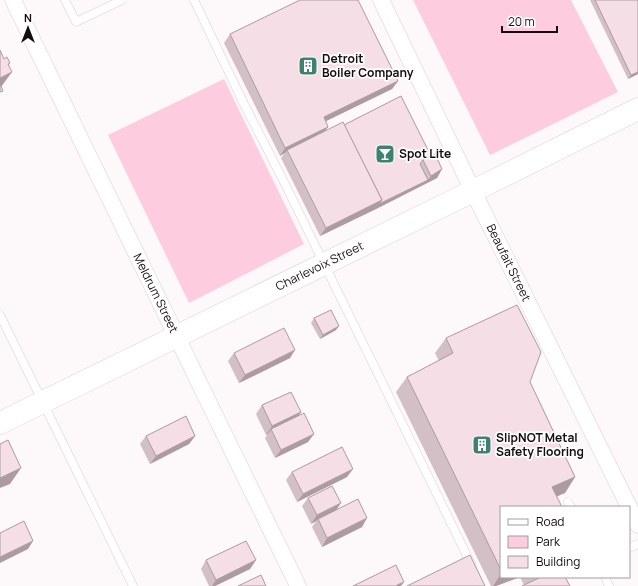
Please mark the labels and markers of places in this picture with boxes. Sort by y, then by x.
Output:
place label: Detroit Boiler Company [322,50,414,81]
building icon: Detroit Boiler Company [297,55,319,77]
bar icon: Spot Lite [374,143,396,165]
place label: Spot Lite [399,145,451,162]
place label: SlipNOT Metal Safety Flooring [496,429,584,460]
building icon: SlipNOT Metal Safety Flooring [471,434,493,456]

